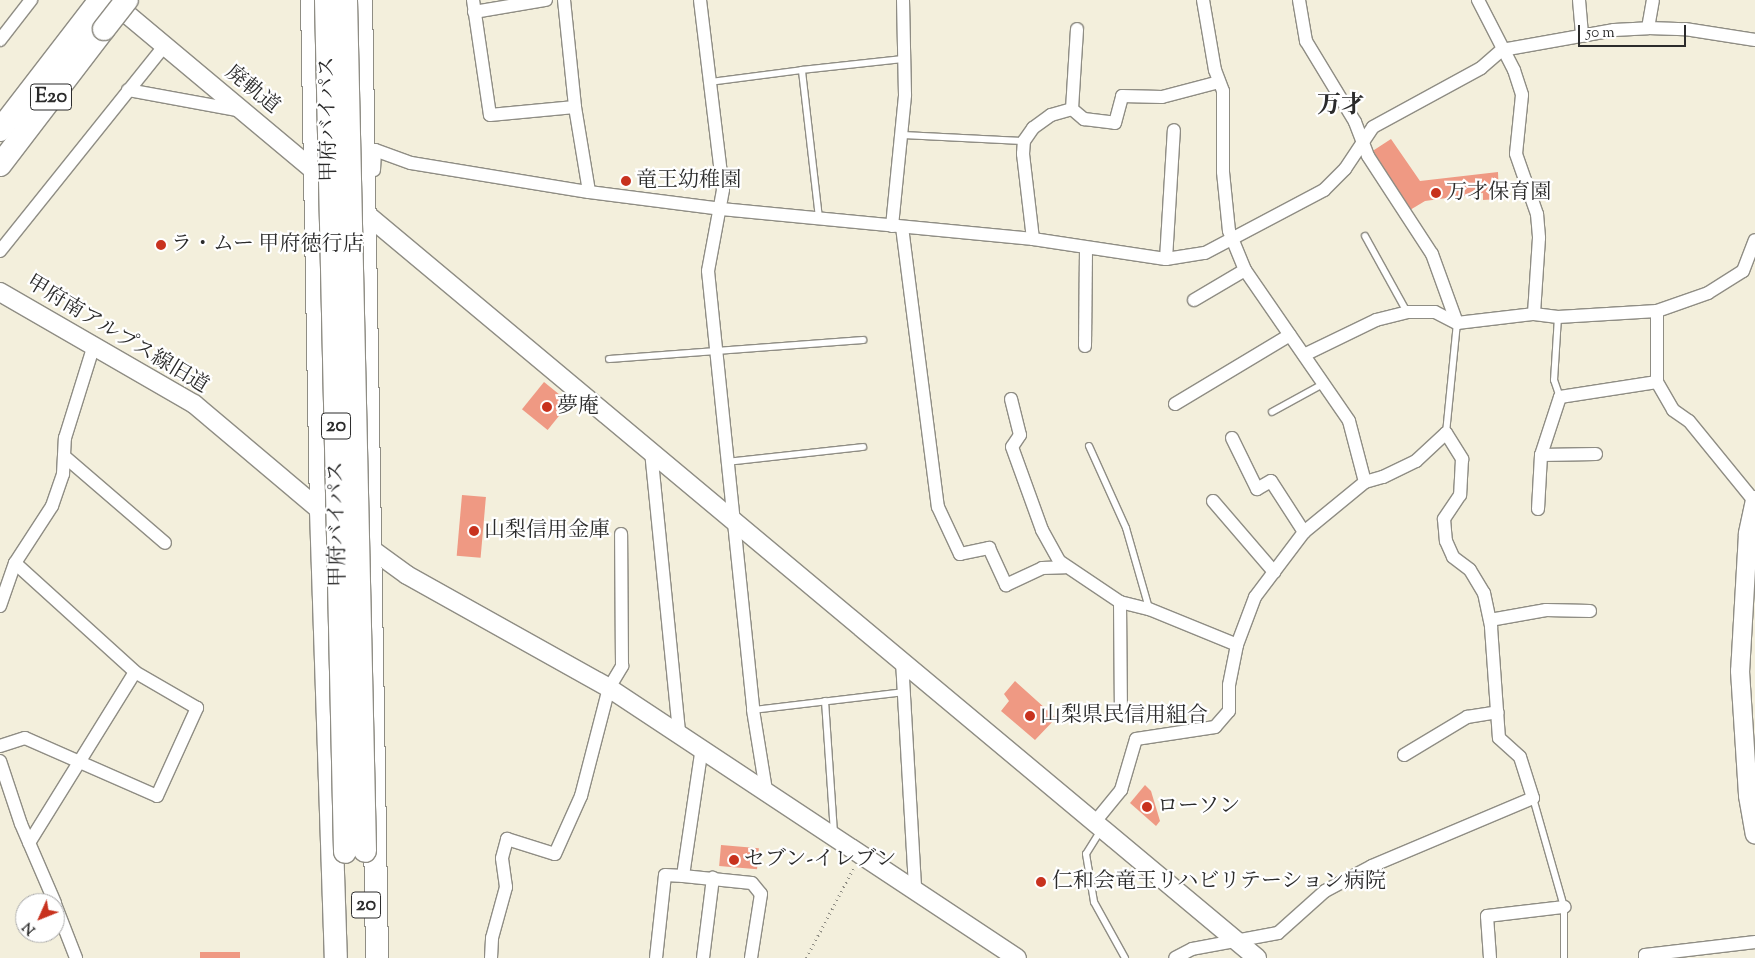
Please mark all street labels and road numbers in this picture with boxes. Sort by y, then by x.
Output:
street label: 甲府バイパス [315,56,343,182]
street label: 廃軌道 [220,60,284,120]
road number: E20 [30,80,72,114]
street label: 甲府南アルプス線旧道 [21,270,213,400]
road number: 20 [321,408,351,444]
street label: 甲府バイパス [324,461,352,587]
road number: 20 [351,888,381,922]

